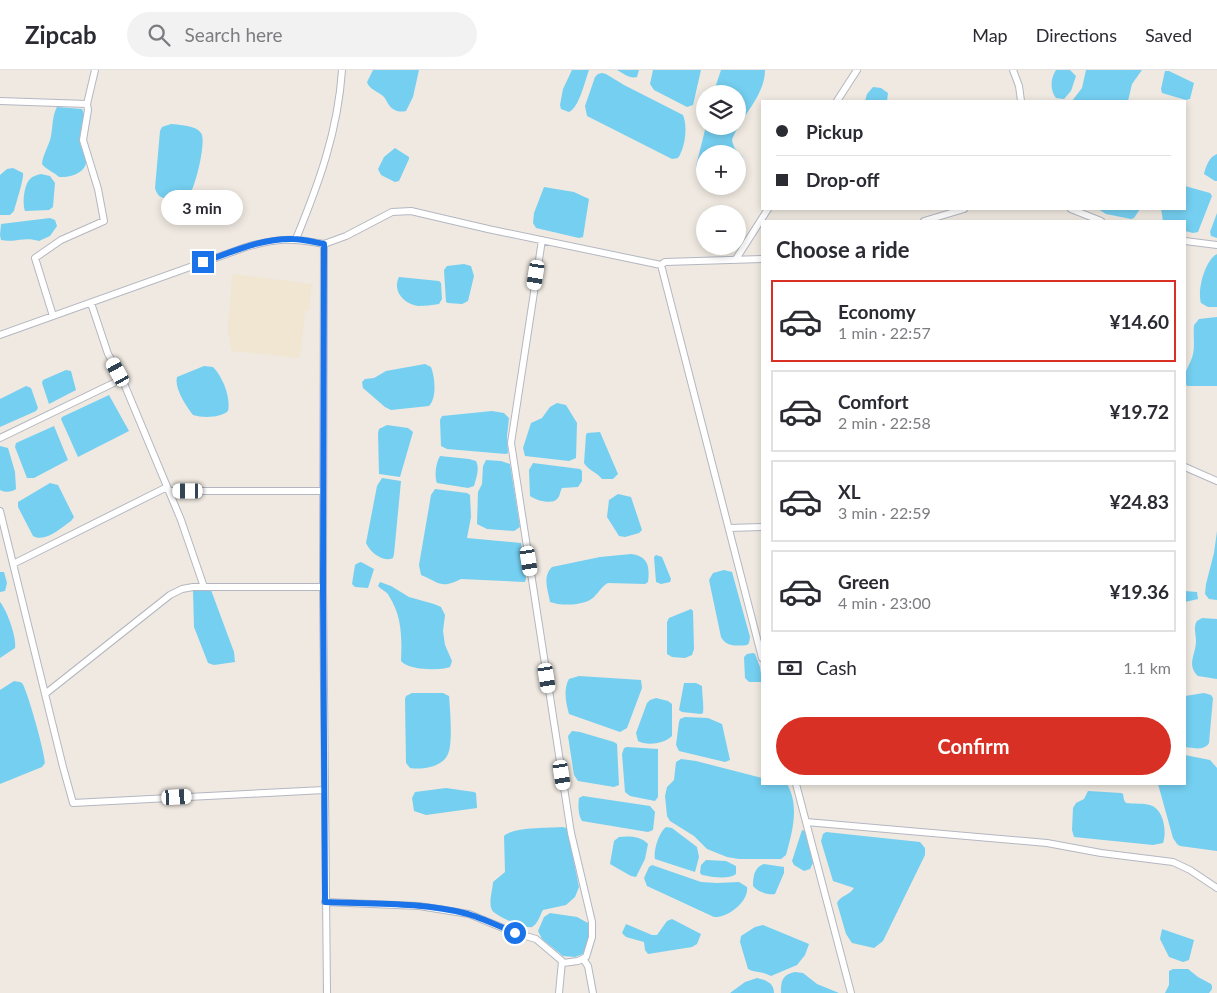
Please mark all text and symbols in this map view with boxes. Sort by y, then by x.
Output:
search box [127,12,477,57]
text: Zipcab [25,20,97,49]
icon: search [145,21,173,49]
text: Search here [185,23,283,46]
text: Map [972,24,1008,46]
text: Directions [1036,24,1117,46]
text: Saved [1145,24,1192,46]
map controls [696,85,746,255]
button: layers [696,85,746,135]
text: Pickup [806,120,863,143]
button: + [696,145,746,195]
text: Drop-off [806,168,880,191]
callout: 3 min [162,190,244,224]
text: 3 min [182,198,222,217]
button: − [696,205,746,255]
text: Choose a ride [776,236,910,263]
route end [192,251,214,273]
car [526,259,545,291]
icon: car [778,299,823,344]
text: Economy [838,300,916,323]
text: ¥14.60 [1109,310,1169,333]
text: 1 min · 22:57 [838,323,931,342]
car [104,355,131,389]
icon: car [778,389,823,434]
text: Comfort [838,390,909,413]
text: ¥19.72 [1109,400,1169,423]
text: 2 min · 22:58 [838,413,931,432]
icon: car [778,479,823,524]
text: XL [838,480,861,503]
car [173,484,203,499]
text: ¥24.83 [1109,490,1169,513]
text: 3 min · 22:59 [838,503,931,522]
car [519,545,538,577]
icon: car [778,569,823,614]
text: Green [838,570,889,593]
text: ¥19.36 [1109,580,1169,603]
text: 4 min · 23:00 [838,593,931,612]
icon: cash [776,654,804,682]
text: Cash [816,656,857,679]
text: 1.1 km [1123,658,1171,677]
car [537,662,556,694]
button: Confirm [776,717,1171,775]
car [552,759,571,791]
car [161,789,192,805]
route start [504,922,526,944]

